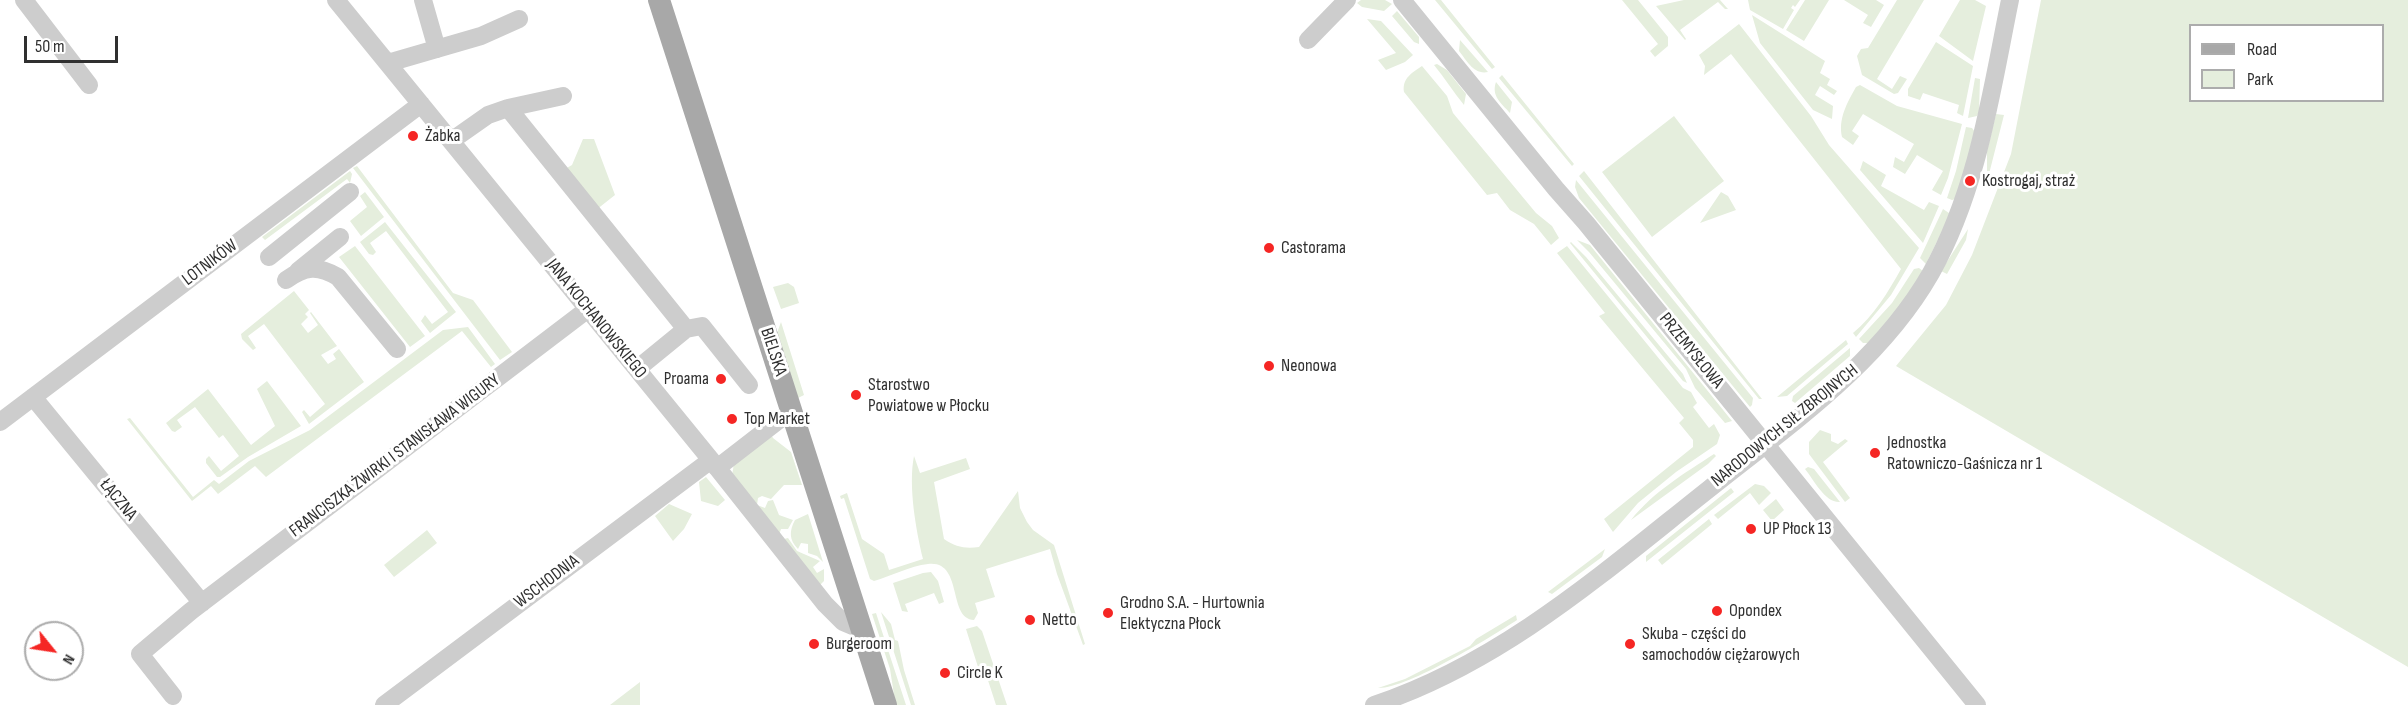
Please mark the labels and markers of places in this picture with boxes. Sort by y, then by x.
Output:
place label: Żabka [425,125,460,147]
marker: Żabka [406,129,420,143]
place label: Kostrogaj, straż [1982,170,2075,192]
marker: Kostrogaj, straż [1963,174,1977,188]
place label: Castorama [1281,237,1346,259]
marker: Castorama [1262,241,1276,255]
place label: Neonowa [1281,355,1337,377]
marker: Neonowa [1262,359,1276,373]
place label: Proama [664,368,709,390]
marker: Proama [714,372,728,386]
place label: Starostwo Powiatowe w Płocku [868,374,989,416]
marker: Starostwo Powiatowe w Płocku [849,388,863,402]
place label: Top Market [744,408,810,430]
marker: Top Market [725,412,739,426]
place label: Jednostka Ratowniczo-Gaśnicza nr 1 [1887,432,2042,474]
marker: Jednostka Ratowniczo-Gaśnicza nr 1 [1868,446,1882,460]
place label: UP Płock 13 [1763,518,1832,540]
marker: UP Płock 13 [1744,522,1758,536]
place label: Grodno S.A. - Hurtownia Elektyczna Płock [1120,592,1265,634]
place label: Opondex [1729,600,1782,622]
marker: Opondex [1710,604,1724,618]
marker: Grodno S.A. - Hurtownia Elektyczna Płock [1101,606,1115,620]
place label: Netto [1042,609,1077,631]
marker: Netto [1023,613,1037,627]
place label: Skuba - części do samochodów ciężarowych [1642,623,1800,666]
place label: Burgeroom [826,633,892,655]
marker: Burgeroom [807,637,821,651]
marker: Skuba - części do samochodów ciężarowych [1623,637,1637,651]
place label: Circle K [957,662,1003,684]
marker: Circle K [938,666,952,680]

